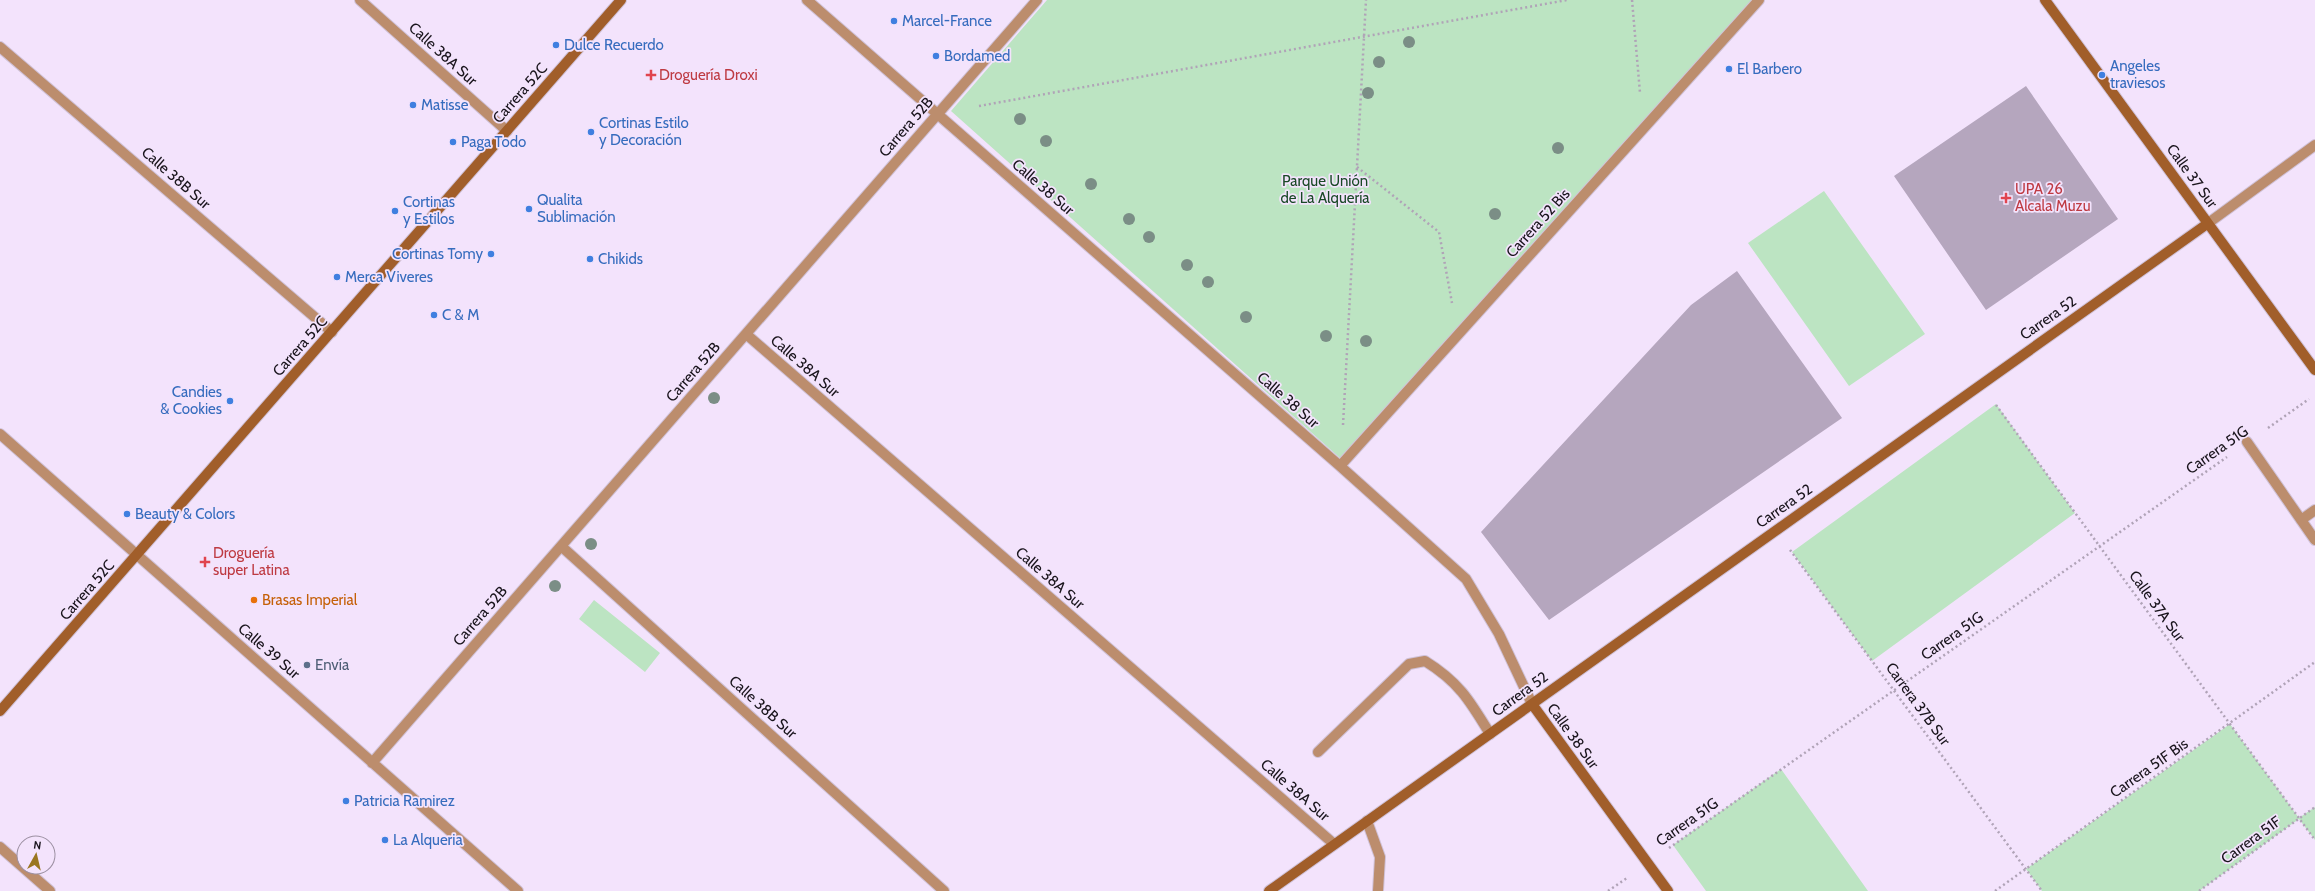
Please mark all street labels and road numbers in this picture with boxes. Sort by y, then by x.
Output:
street label: Calle 38A Sur [405,19,481,89]
street label: Carrera 52C [489,59,551,127]
street label: Carrera 52B [875,93,937,161]
street label: Calle 37 Sur [2163,140,2221,212]
street label: Calle 38B Sur [138,143,214,213]
street label: Calle 38 Sur [1008,155,1078,219]
street label: Carrera 52 Bis [1502,185,1574,261]
street label: Carrera 52 [2016,292,2080,344]
street label: Carrera 52C [269,312,331,380]
street label: Calle 38A Sur [767,331,843,401]
street label: Carrera 52B [662,338,724,406]
street label: Calle 38 Sur [1253,368,1323,432]
street label: Carrera 51G [2182,422,2252,478]
street label: Carrera 52 [1752,480,1816,532]
street label: Calle 38A Sur [1012,543,1088,613]
street label: Carrera 52C [56,556,118,624]
street label: Calle 37A Sur [2125,567,2189,645]
street label: Carrera 52B [449,582,511,650]
street label: Carrera 51G [1917,608,1987,664]
street label: Calle 39 Sur [234,619,304,683]
street label: Carrera 37B Sur [1882,659,1954,749]
street label: Carrera 52 [1489,668,1552,720]
street label: Calle 38B Sur [725,672,801,742]
street label: Calle 38 Sur [1543,700,1603,772]
street label: Carrera 51F Bis [2107,734,2191,802]
street label: Calle 38A Sur [1257,755,1333,825]
street label: Carrera 51G [1652,794,1722,850]
street label: Carrera 51F [2218,812,2285,868]

